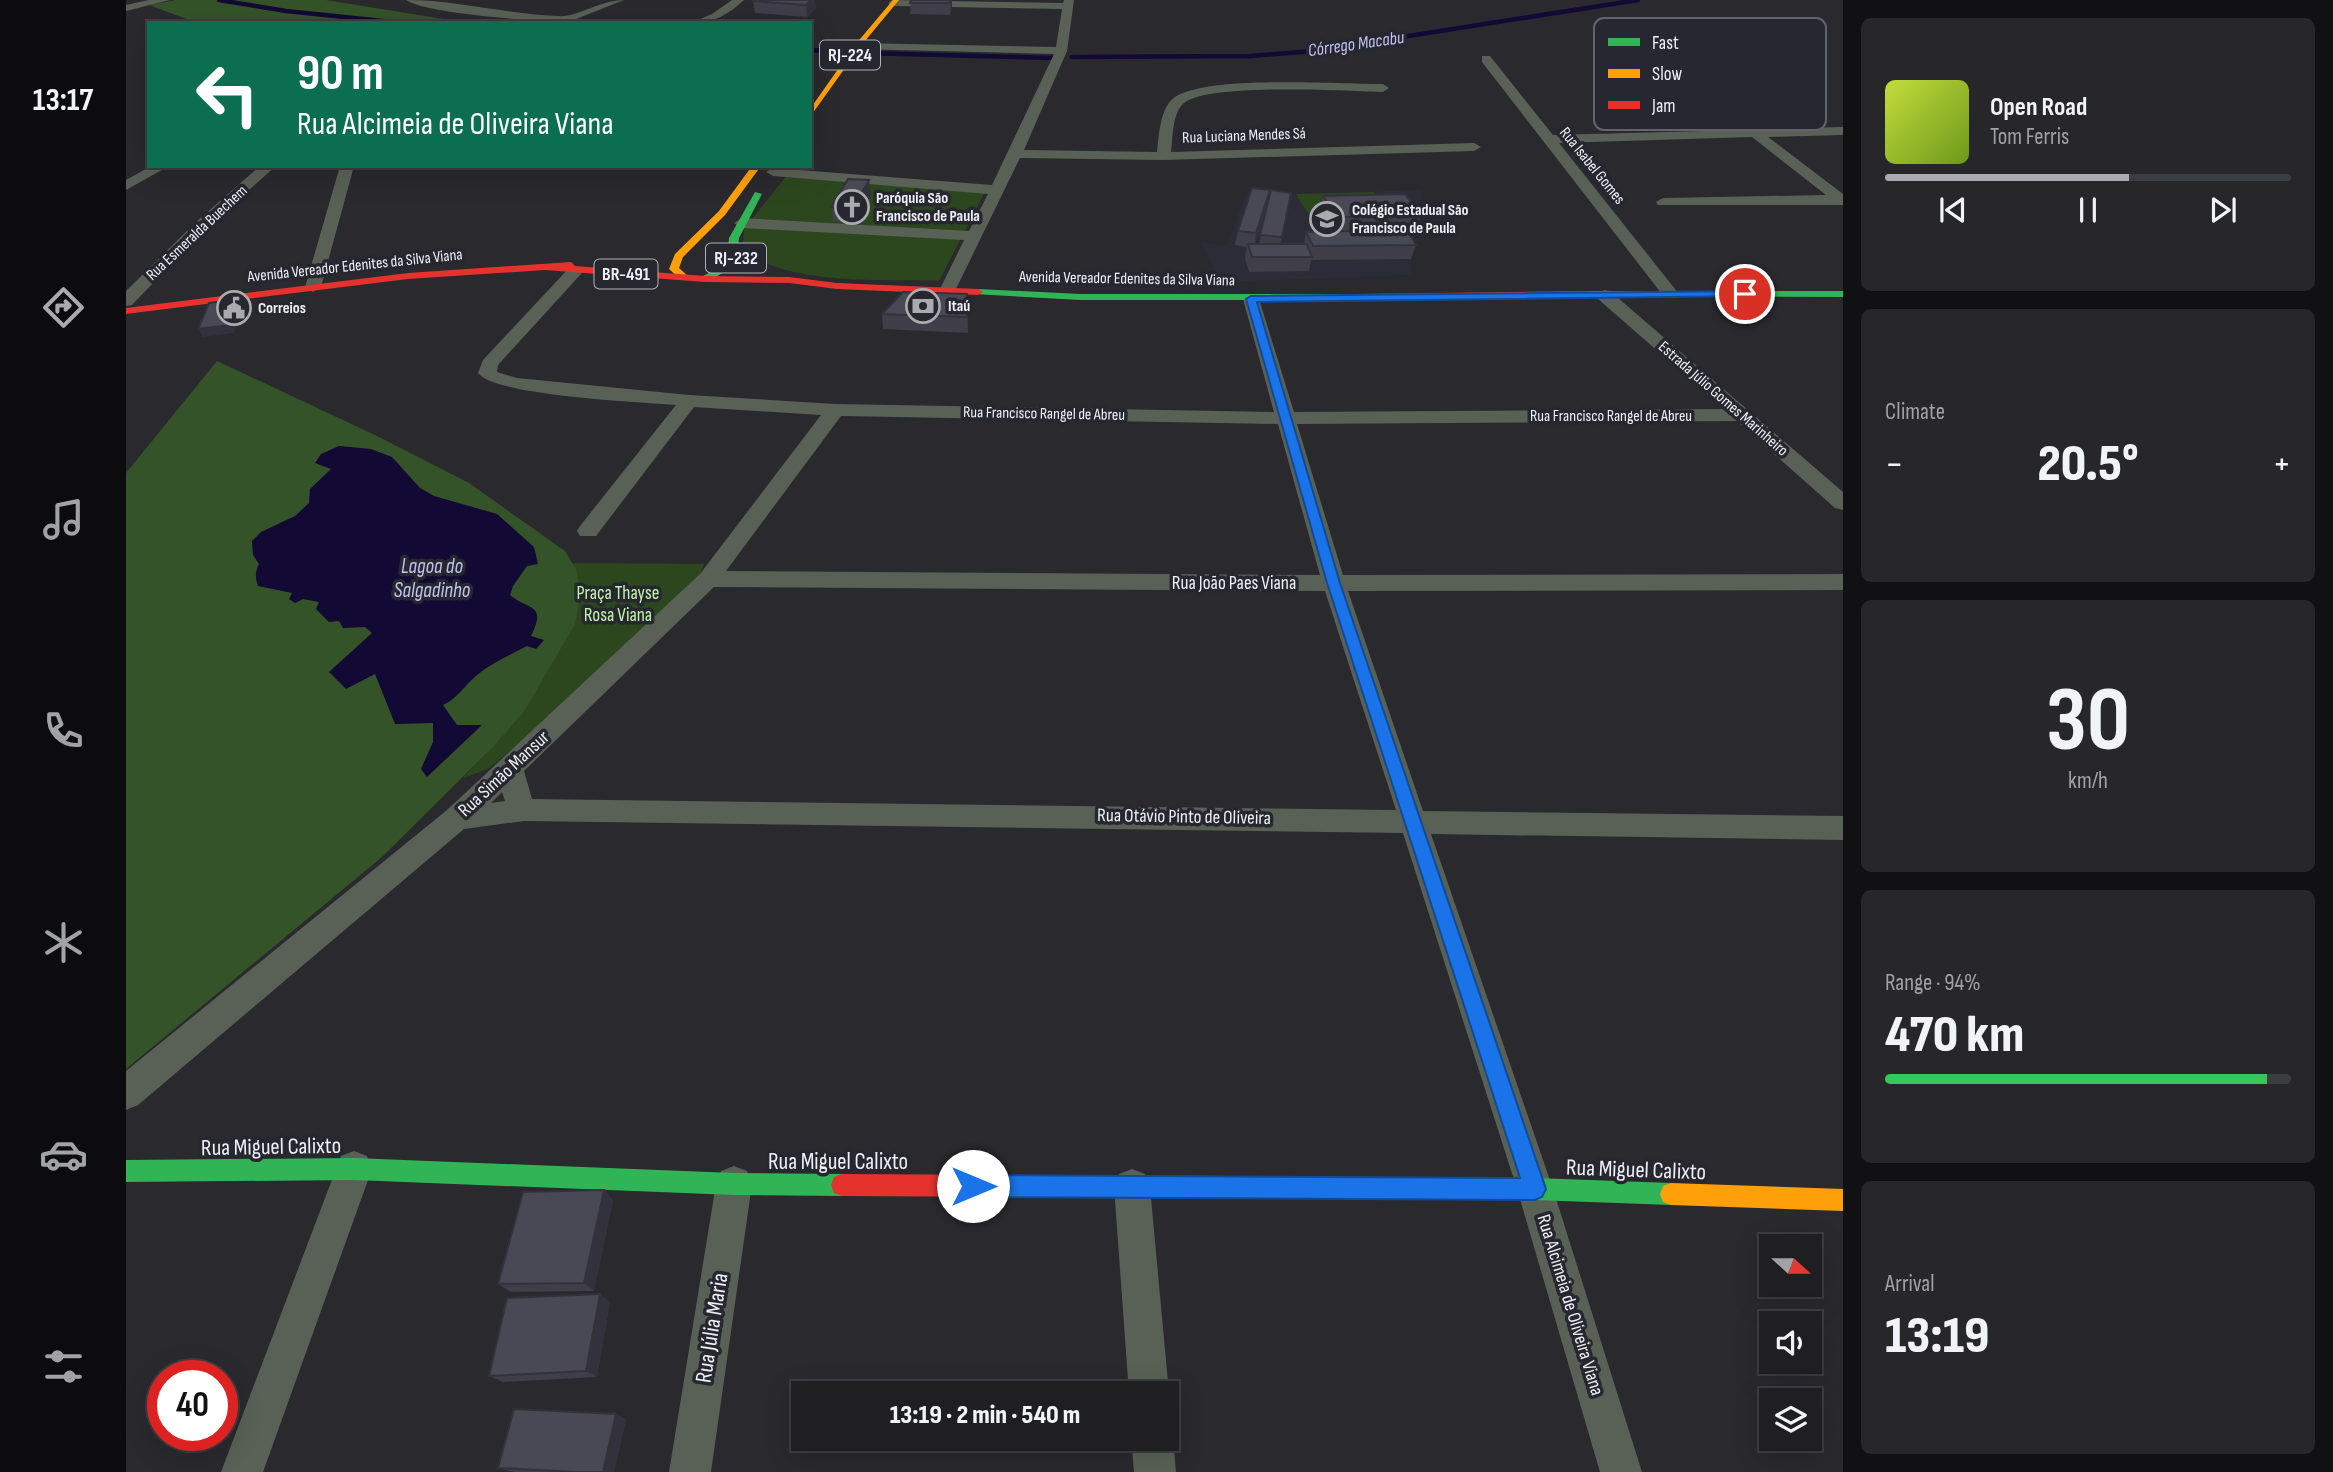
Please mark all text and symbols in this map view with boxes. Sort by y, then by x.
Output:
legend [1594,18,1826,130]
water label: Córrego Macabu [1307,27,1406,61]
text: Fast [1652,32,1679,55]
road number: RJ-224 [820,40,880,70]
text: 90 m [297,45,384,104]
icon: left [182,49,273,140]
text: Slow [1652,63,1682,86]
text: 13:17 [33,81,93,120]
text: Open Road [1990,92,2087,123]
text: Jam [1651,95,1675,118]
text: Rua Alcimeia de Oliveira Viana [297,105,614,144]
text: Tom Ferris [1990,123,2069,151]
street label: Rua Luciana Mendes Sá [1182,124,1306,148]
street label: Rua Isabel Gomes [1555,124,1629,209]
street label: Rua Esmeralda Buechem [143,181,251,285]
church icon: Paróquia São Francisco de Paula [833,188,871,226]
place label: Paróquia São Francisco de Paula [876,189,980,226]
icon: previous [1934,191,1972,229]
icon: pause [2069,191,2107,229]
icon: next [2204,191,2242,229]
school or university icon: Colégio Estadual São Francisco de Paula [1308,200,1346,238]
place label: Colégio Estadual São Francisco de Paula [1352,201,1469,238]
road number: RJ-232 [706,244,766,272]
street label: Avenida Vereador Edenites da Silva Viana [246,245,463,287]
road number: BR-491 [594,260,658,288]
pin [1715,264,1775,324]
street label: Avenida Vereador Edenites da Silva Viana [1018,268,1235,290]
icon: arrive [1726,275,1764,313]
icon: directions [39,283,88,332]
bank icon: Itaú [904,287,942,325]
public building icon: Correios [215,289,253,327]
place label: Itaú [948,297,970,316]
place label: Correios [258,299,306,318]
street label: Estrada Júlio Gomes Marinheiro [1654,338,1792,460]
text: Climate [1885,398,1945,426]
street label: Rua Francisco Rangel de Abreu [963,403,1125,425]
street label: Rua Francisco Rangel de Abreu [1530,407,1692,426]
text: 20.5° [2037,433,2139,496]
text: − [1885,442,1904,487]
text: + [2272,442,2291,487]
icon: music [39,495,88,544]
water label: Lagoa do Salgadinho [394,554,471,603]
street label: Rua João Paes Viana [1172,572,1296,595]
park label: Praça Thayse Rosa Viana [577,582,659,627]
text: 30 [2046,667,2130,776]
icon: phone [39,706,88,755]
street label: Rua Simão Mansur [454,726,555,822]
text: km/h [2068,767,2108,795]
street label: Rua Otávio Pinto de Oliveira [1097,804,1271,830]
icon: climate [39,918,88,967]
text: Range · 94% [1885,969,1981,997]
text: 470 km [1885,1004,2024,1067]
icon: car [39,1130,88,1179]
street label: Rua Miguel Calixto [201,1132,341,1162]
street label: Rua Miguel Calixto [768,1148,908,1176]
position arrow [936,1149,1010,1223]
street label: Rua Miguel Calixto [1565,1154,1707,1186]
street label: Rua Alcimeia de Oliveira Viana [1532,1212,1608,1398]
north arrow [1759,1234,1822,1297]
map controls [1759,1234,1822,1451]
text: Arrival [1885,1270,1934,1298]
street label: Rua Júlia Maria [689,1271,735,1385]
text: 13:19 [1885,1305,1989,1368]
button: sound [1759,1311,1822,1374]
icon: filters [39,1342,88,1391]
speed limit sign: 40 [147,1360,238,1451]
button: layers [1759,1388,1822,1451]
text: 13:19 · 2 min · 540 m [890,1400,1080,1431]

